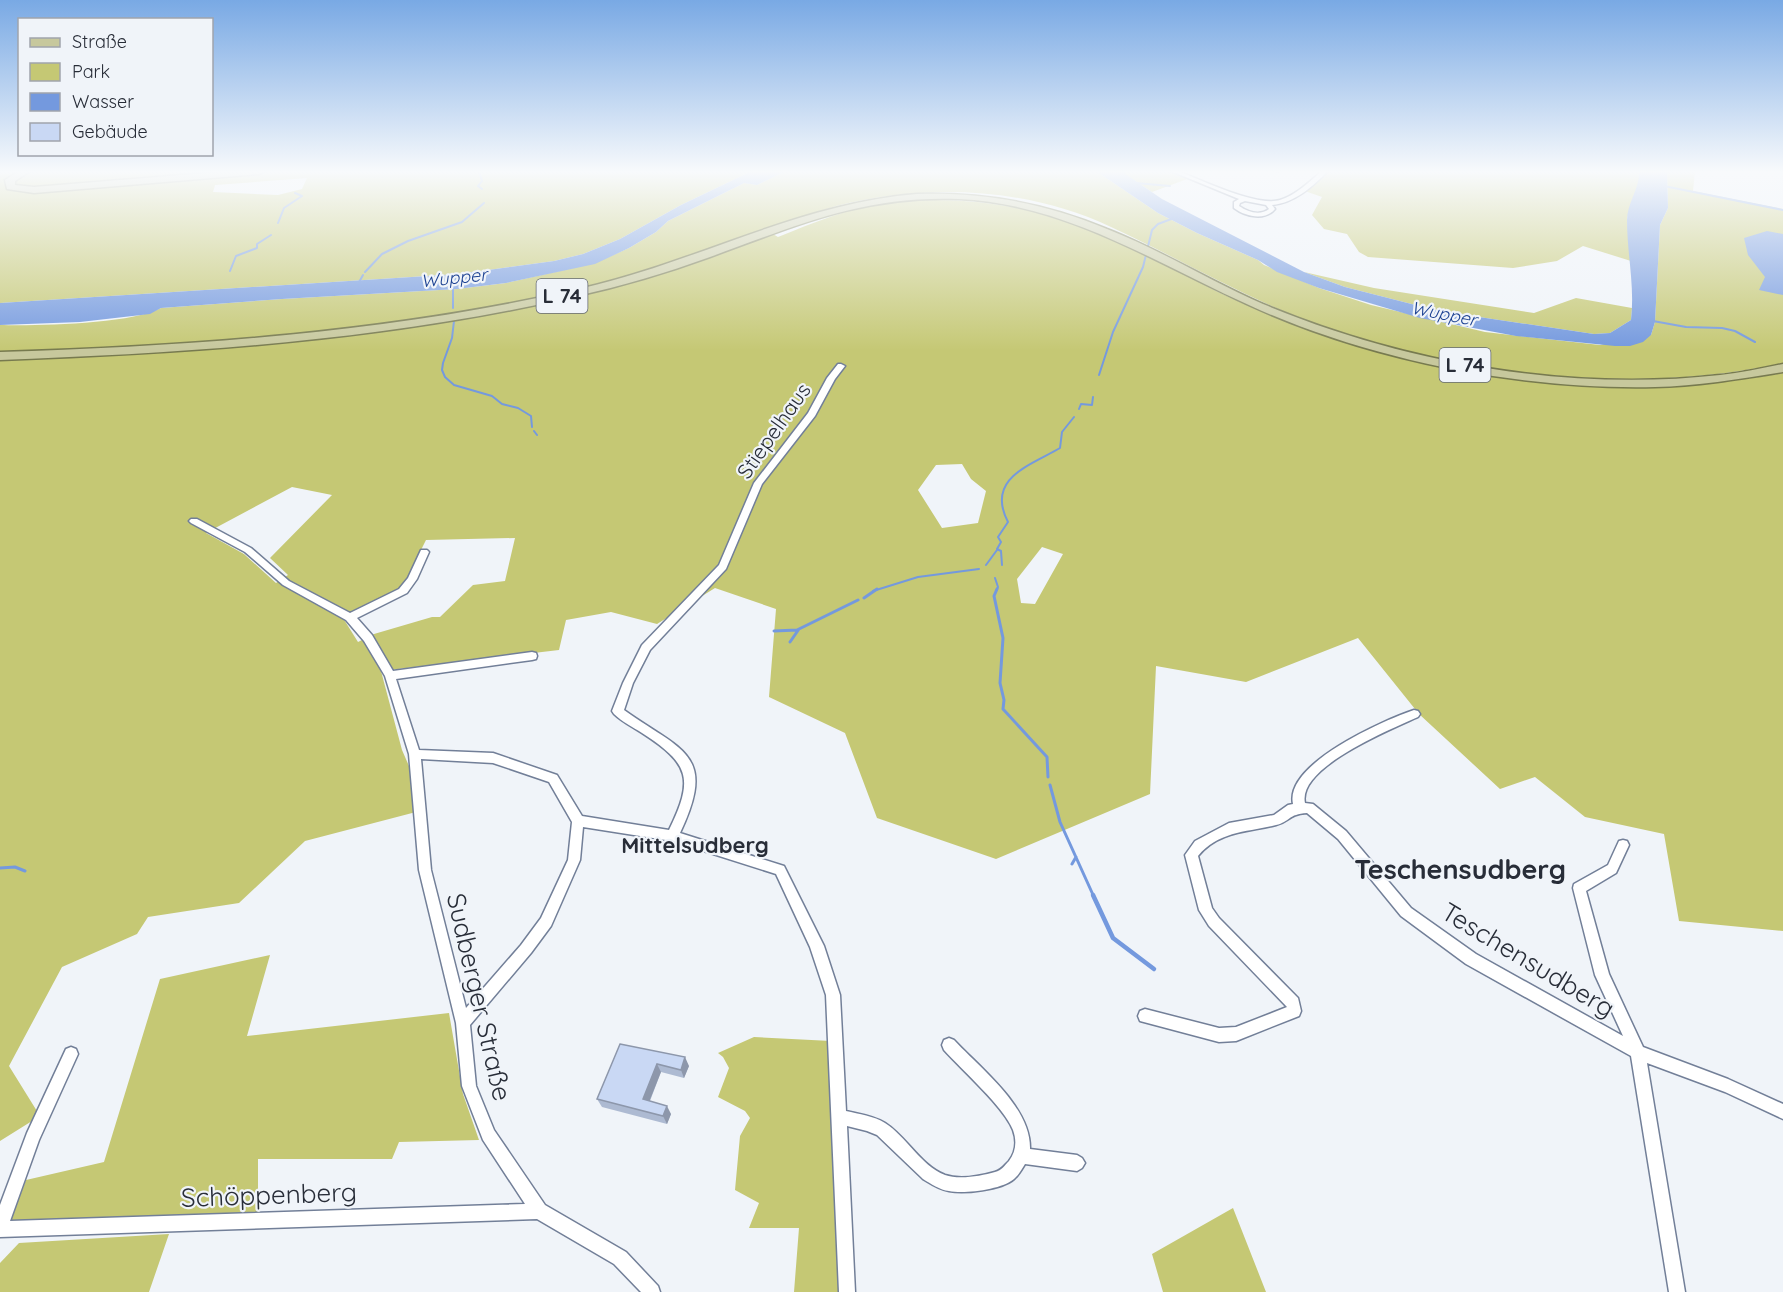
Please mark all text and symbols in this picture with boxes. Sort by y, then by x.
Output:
legend [18,18,213,156]
text: Straße [72,30,127,53]
text: Park [72,60,110,83]
text: Wasser [72,90,134,113]
text: Gebäude [72,120,148,143]
water label: Wupper [420,262,490,292]
road number: L 74 [536,279,588,313]
water label: Wupper [1409,296,1481,332]
road number: L 74 [1440,348,1490,382]
street label: Stiepelhaus [731,378,816,483]
district label: Mittelsudberg [621,831,769,859]
district label: Teschensudberg [1354,852,1566,886]
street label: Sudberger Straße [440,890,519,1104]
street label: Teschensudberg [1436,895,1621,1024]
street label: Schöppenberg [180,1175,358,1214]

